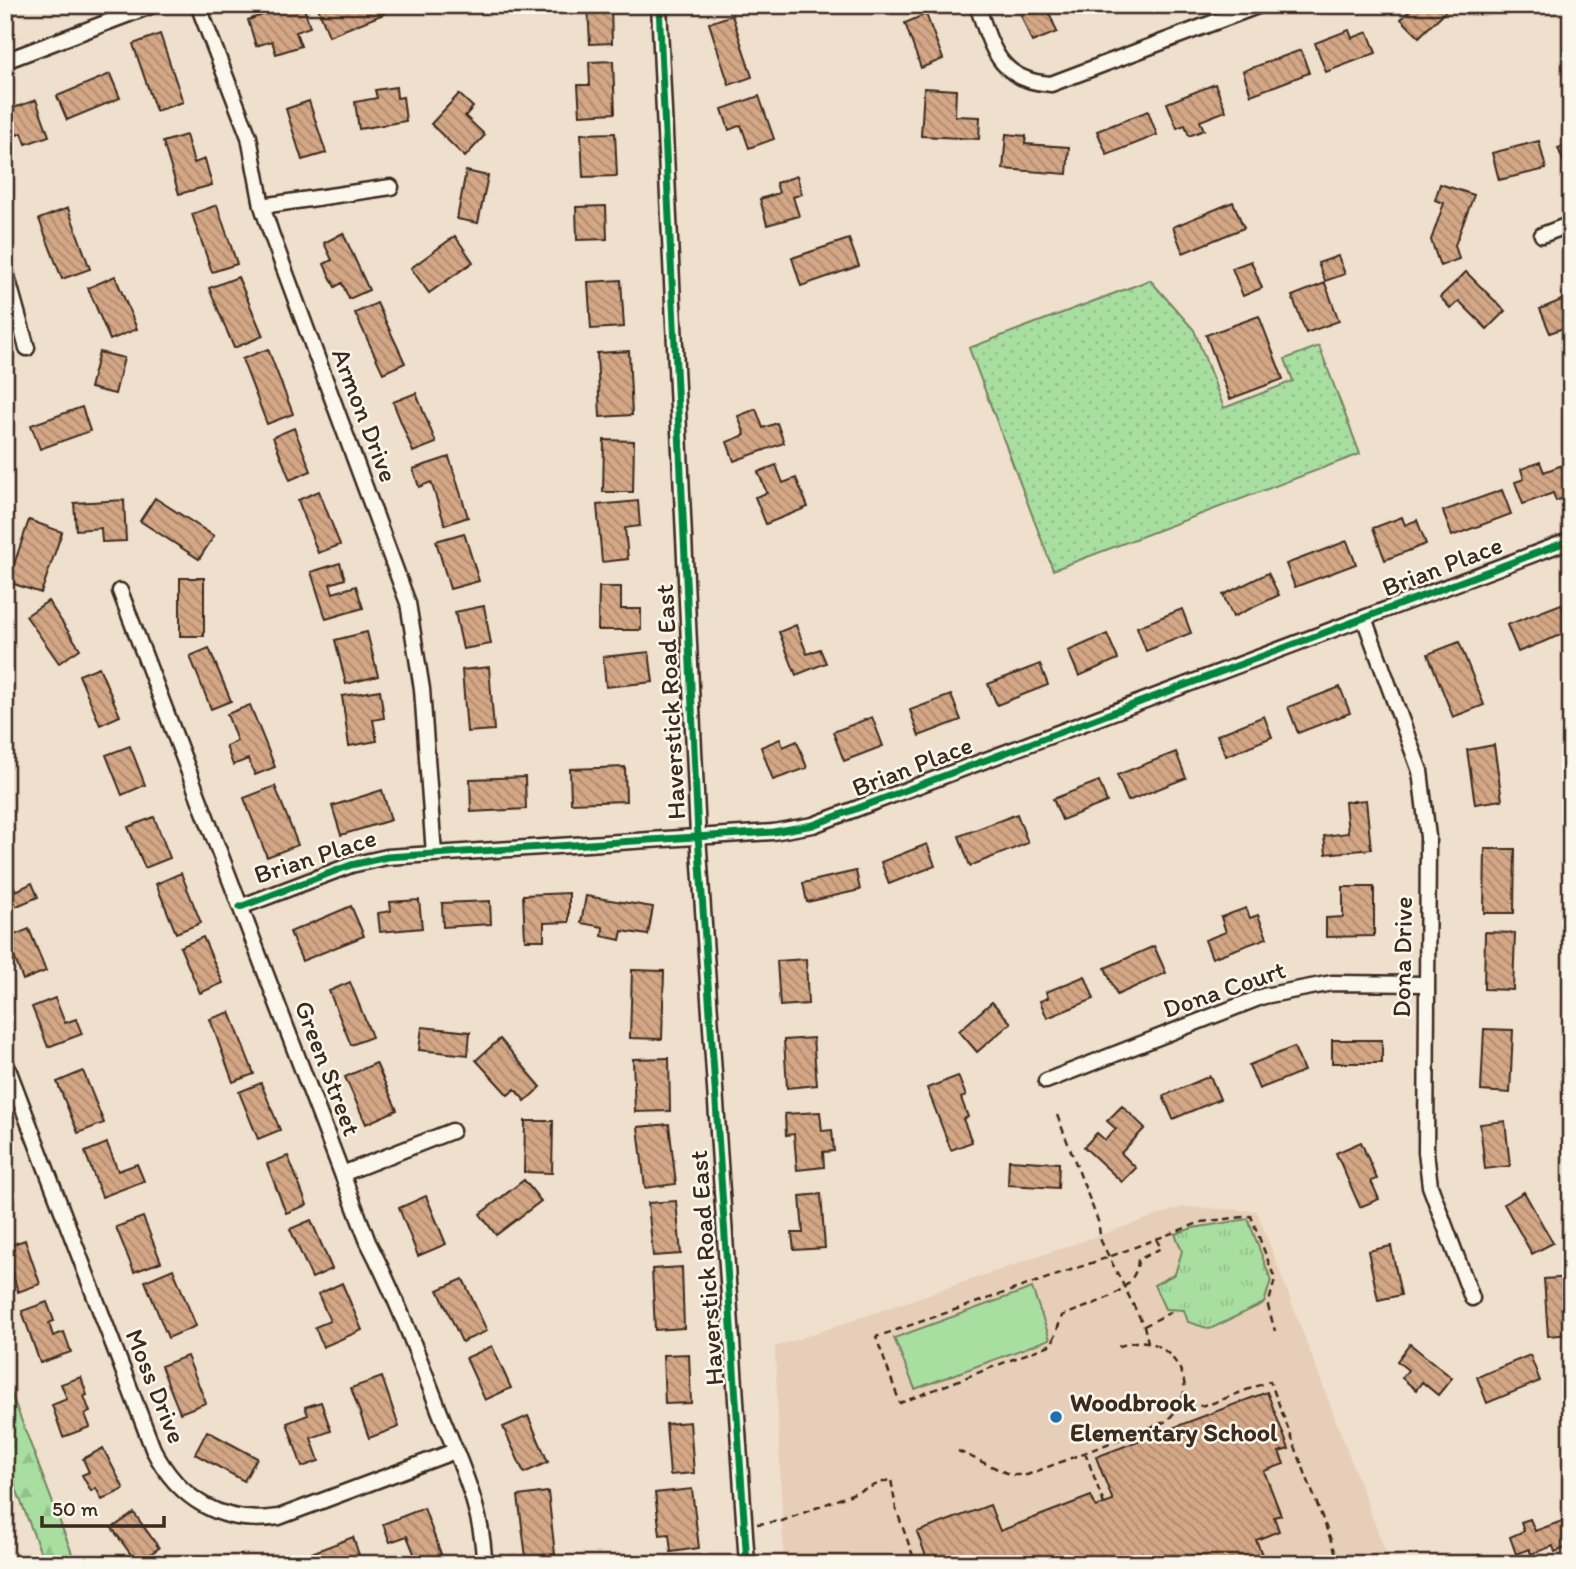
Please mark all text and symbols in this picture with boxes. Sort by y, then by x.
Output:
street label: Armon Drive [325,344,405,486]
street label: Brian Place [1377,528,1507,604]
street label: Haverstick Road East [648,583,692,821]
street label: Brian Place [847,728,977,804]
street label: Brian Place [250,821,380,891]
street label: Dona Drive [1385,896,1419,1018]
street label: Dona Court [1158,953,1290,1025]
street label: Green Street [288,996,368,1140]
street label: Haverstick Road East [682,1149,730,1387]
street label: Moss Drive [119,1324,193,1448]
place label: Woodbrook Elementary School [1070,1386,1278,1448]
marker: Woodbrook Elementary School [1048,1409,1064,1425]
scale bar [42,1485,164,1529]
text: 50 m [52,1496,99,1521]

